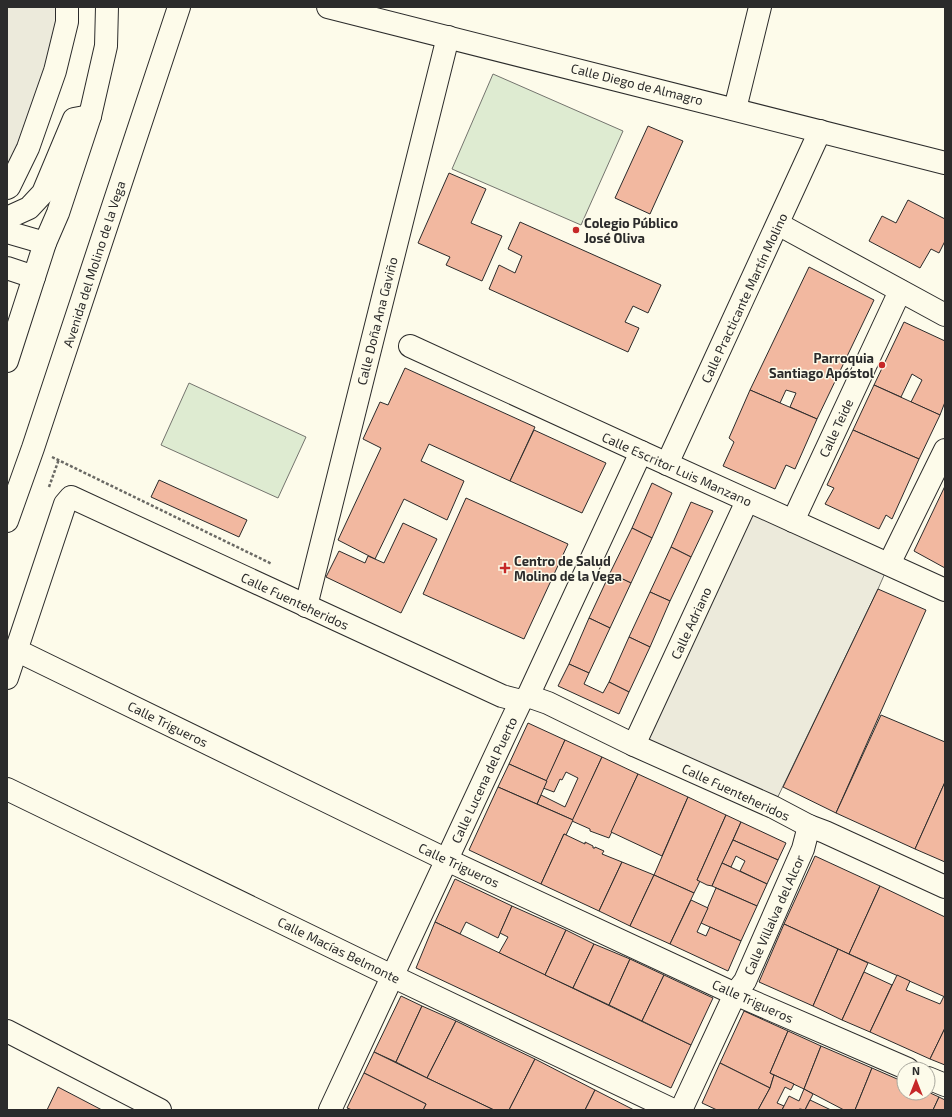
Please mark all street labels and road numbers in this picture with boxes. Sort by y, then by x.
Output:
street label: Calle Diego de Almagro [569,60,705,108]
street label: Avenida del Molino de la Vega [59,179,129,349]
street label: Calle Practicante Martín Molino [697,210,791,386]
street label: Calle Doña Ana Gaviño [353,255,401,387]
street label: Calle Teide [816,396,856,460]
street label: Calle Escritor Luis Manzano [599,429,755,509]
street label: Calle Fuenteheridos [238,569,352,633]
street label: Calle Adriano [667,584,715,662]
street label: Calle Trigueros [125,698,211,750]
street label: Calle Lucena del Puerto [448,714,520,846]
street label: Calle Fuenteheridos [679,760,793,824]
street label: Calle Trigueros [416,839,502,891]
street label: Calle Villalva del Alcor [740,853,808,977]
street label: Calle Macías Belmonte [275,913,403,987]
street label: Calle Trigueros [710,976,796,1026]

